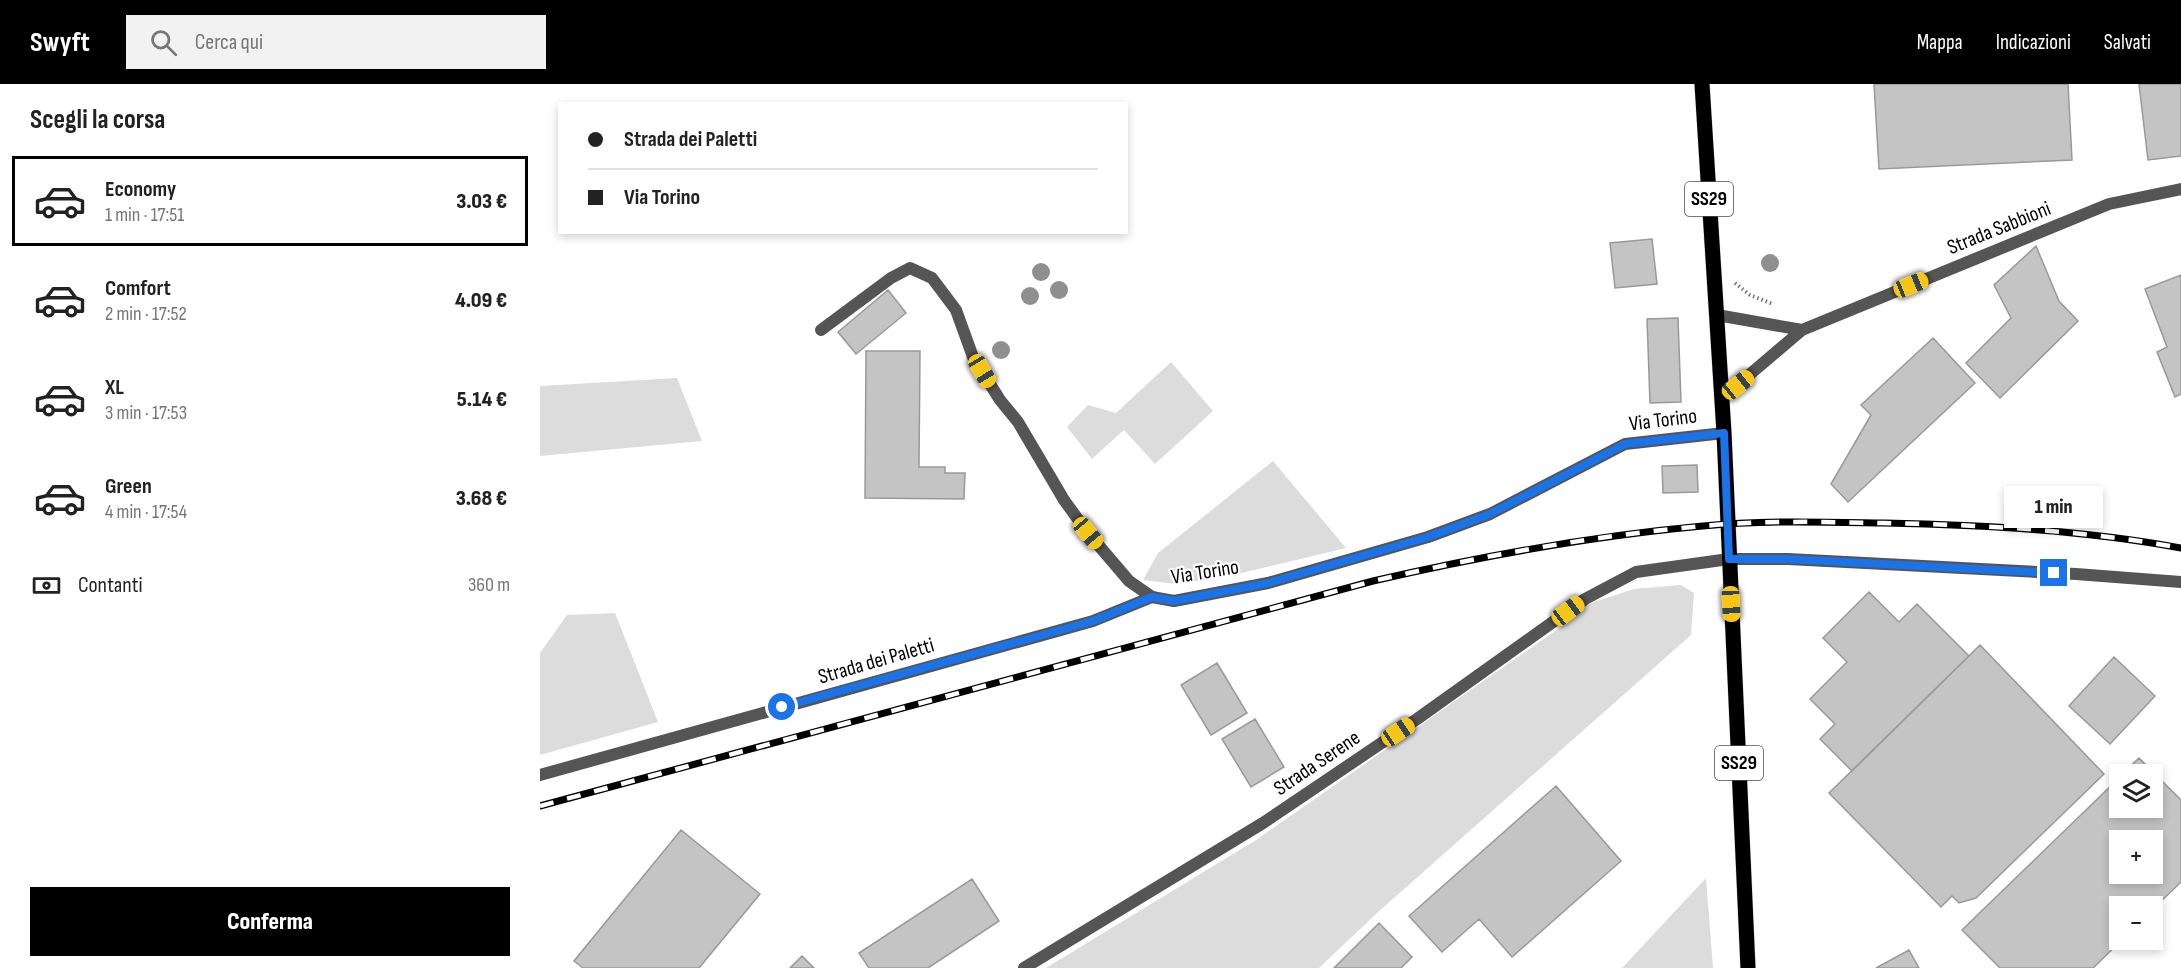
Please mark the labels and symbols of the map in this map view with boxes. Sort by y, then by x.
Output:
road number: SS29 [1685,182,1733,216]
street label: Strada Sabbioni [1944,196,2054,260]
car [1891,270,1931,300]
car [965,351,999,391]
car [1718,367,1758,403]
street label: Via Torino [1628,403,1698,437]
callout: 1 min [2004,486,2104,528]
car [1070,513,1106,553]
street label: Via Torino [1169,554,1241,590]
route end [2040,559,2067,586]
car [1721,586,1741,622]
car [1548,593,1588,629]
street label: Strada dei Paletti [815,633,937,689]
route start [768,693,795,720]
car [1378,714,1418,750]
street label: Strada Serene [1269,725,1365,801]
road number: SS29 [1715,746,1763,780]

